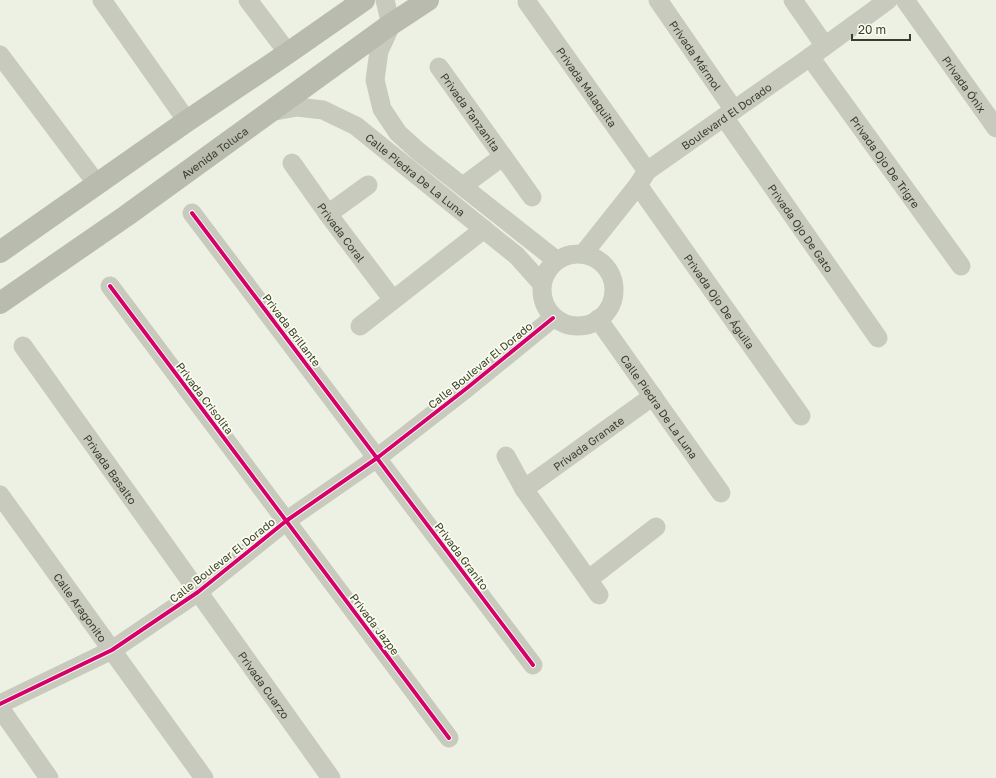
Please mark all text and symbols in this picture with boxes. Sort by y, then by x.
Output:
scale bar [852,16,910,42]
street label: Privada Mármol [667,18,725,93]
text: 20 m [858,22,886,37]
street label: Privada Malaquita [554,44,620,129]
street label: Privada Ónix [940,53,989,115]
street label: Privada Tanzanita [439,70,503,153]
street label: Boulevard El Dorado [678,79,774,152]
street label: Privada Ojo De Trigre [848,113,923,210]
street label: Avenida Toluca [178,124,250,181]
street label: Calle Piedra De La Luna [363,130,468,218]
street label: Privada Ojo De Gato [766,181,837,275]
street label: Privada Coral [315,200,368,264]
street label: Privada Ojo De Águila [682,251,758,351]
street label: Privada Brillante [260,291,324,369]
street label: Calle Boulevar El Dorado [425,319,535,411]
street label: Calle Piedra De La Luna [619,352,701,461]
street label: Privada Crisolita [174,360,236,436]
street label: Privada Granate [550,413,626,473]
street label: Privada Basalto [81,432,140,507]
street label: Calle Boulevar El Dorado [167,515,278,605]
street label: Privada Granito [432,520,492,593]
street label: Calle Aragonito [52,570,110,644]
street label: Privada Jazpe [348,591,402,657]
street label: Privada Cuarzo [236,649,293,721]

